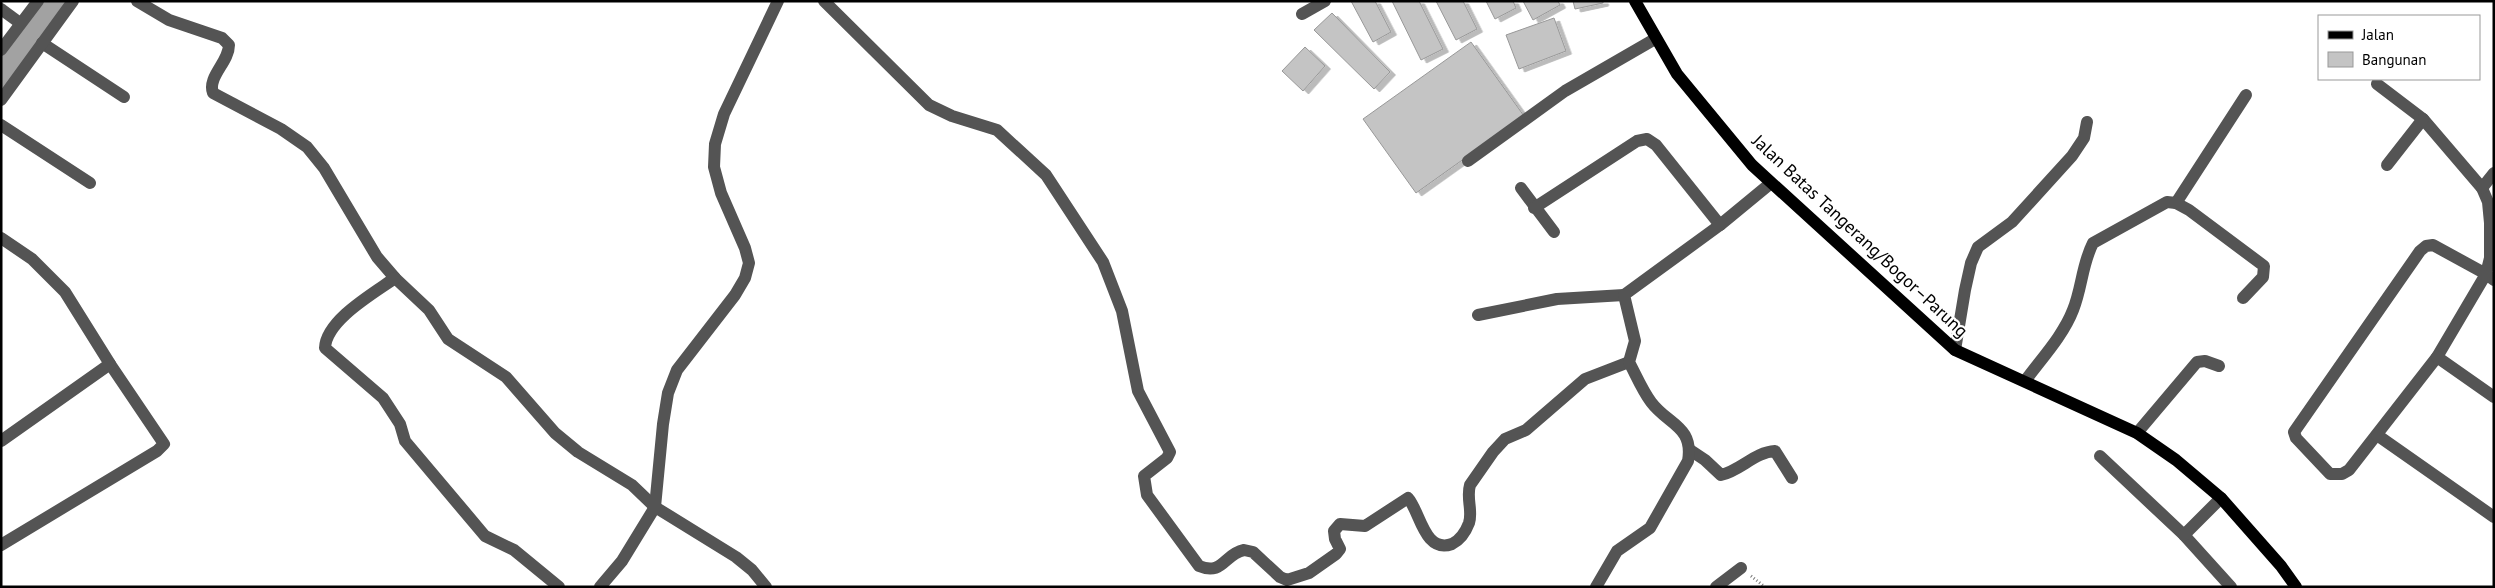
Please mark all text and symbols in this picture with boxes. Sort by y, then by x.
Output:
legend [2318,15,2480,80]
text: Jalan [2361,25,2394,44]
text: Bangunan [2362,50,2426,69]
street label: Jalan Batas Tangerang/Bogor–Parung [1747,129,1973,342]

